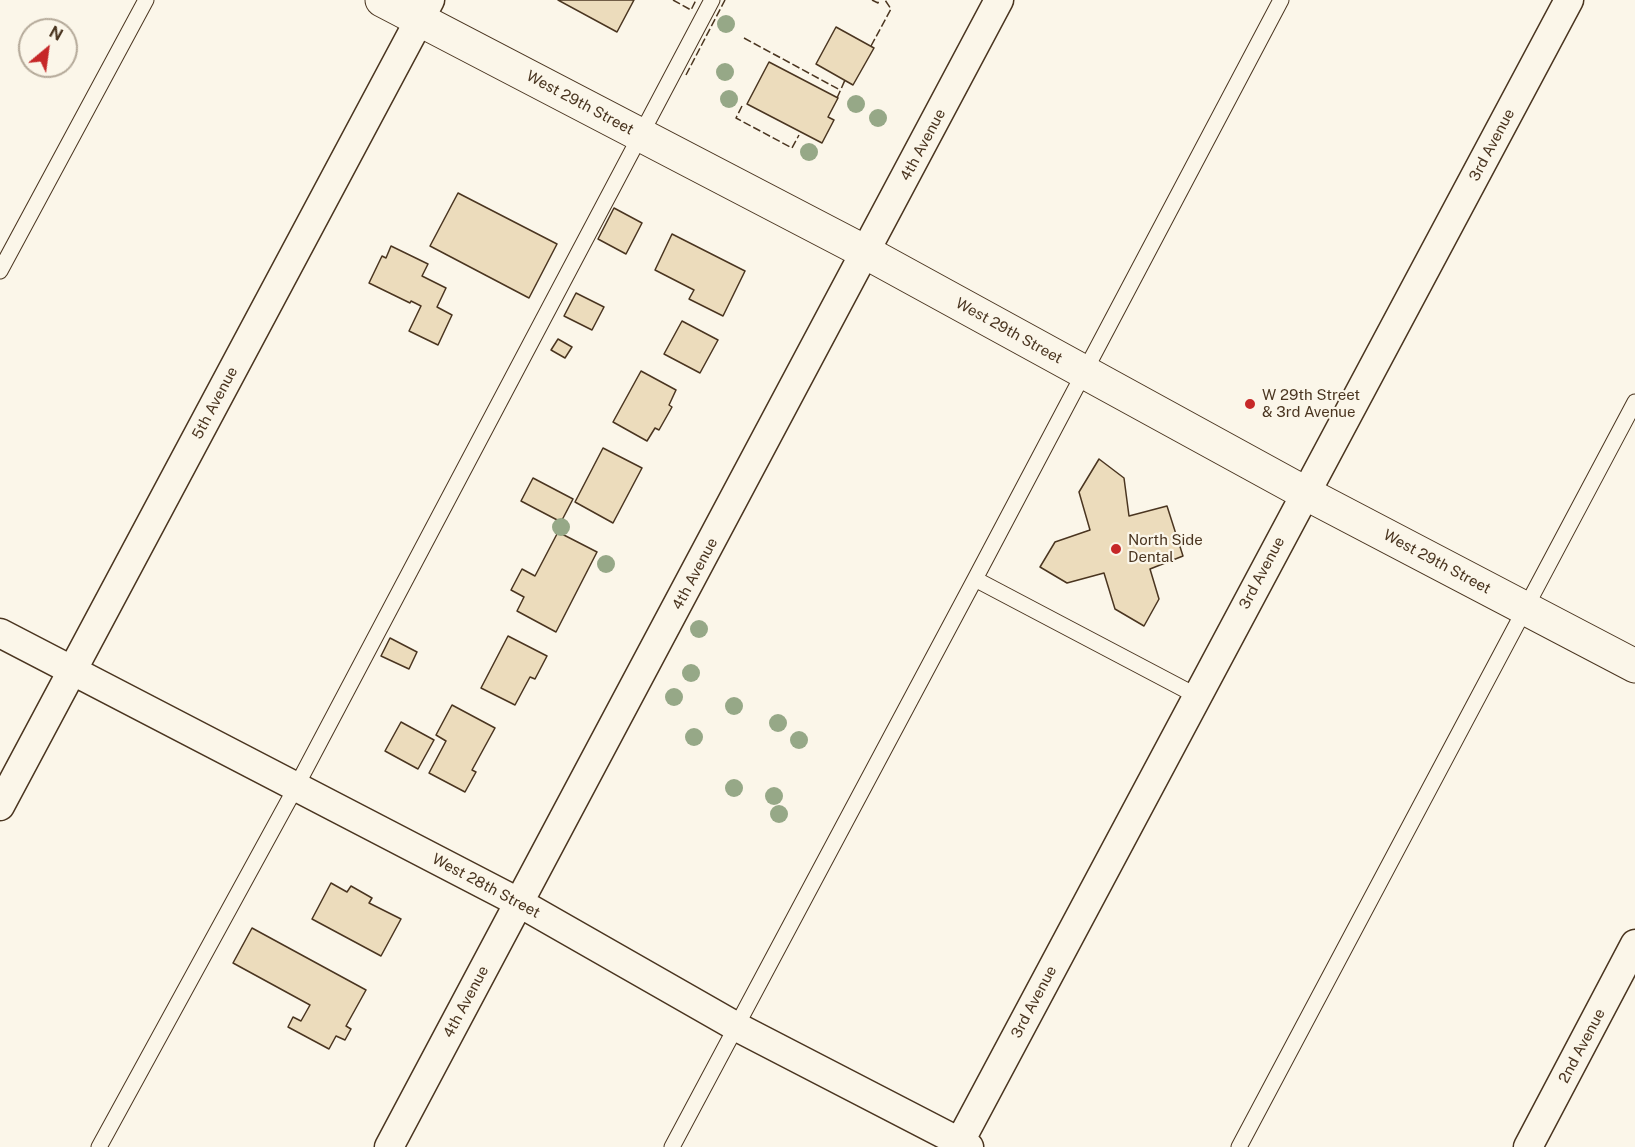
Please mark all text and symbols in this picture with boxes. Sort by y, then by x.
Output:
north arrow [18,18,78,78]
text: N [46,22,66,45]
street label: West 29th Street [523,67,637,139]
street label: 4th Avenue [896,106,950,184]
street label: 3rd Avenue [1465,106,1519,184]
street label: West 29th Street [953,294,1065,368]
street label: 5th Avenue [188,364,242,442]
place label: W 29th Street & 3rd Avenue [1262,386,1360,421]
marker: W 29th Street & 3rd Avenue [1243,397,1257,411]
street label: West 29th Street [1380,526,1494,598]
place label: North Side Dental [1128,531,1203,566]
street label: 3rd Avenue [1235,534,1289,612]
street label: 4th Avenue [668,535,722,613]
marker: North Side Dental [1109,542,1123,556]
street label: West 28th Street [429,850,543,922]
street label: 4th Avenue [439,963,493,1041]
street label: 3rd Avenue [1007,963,1061,1041]
street label: 2nd Avenue [1555,1006,1609,1086]

